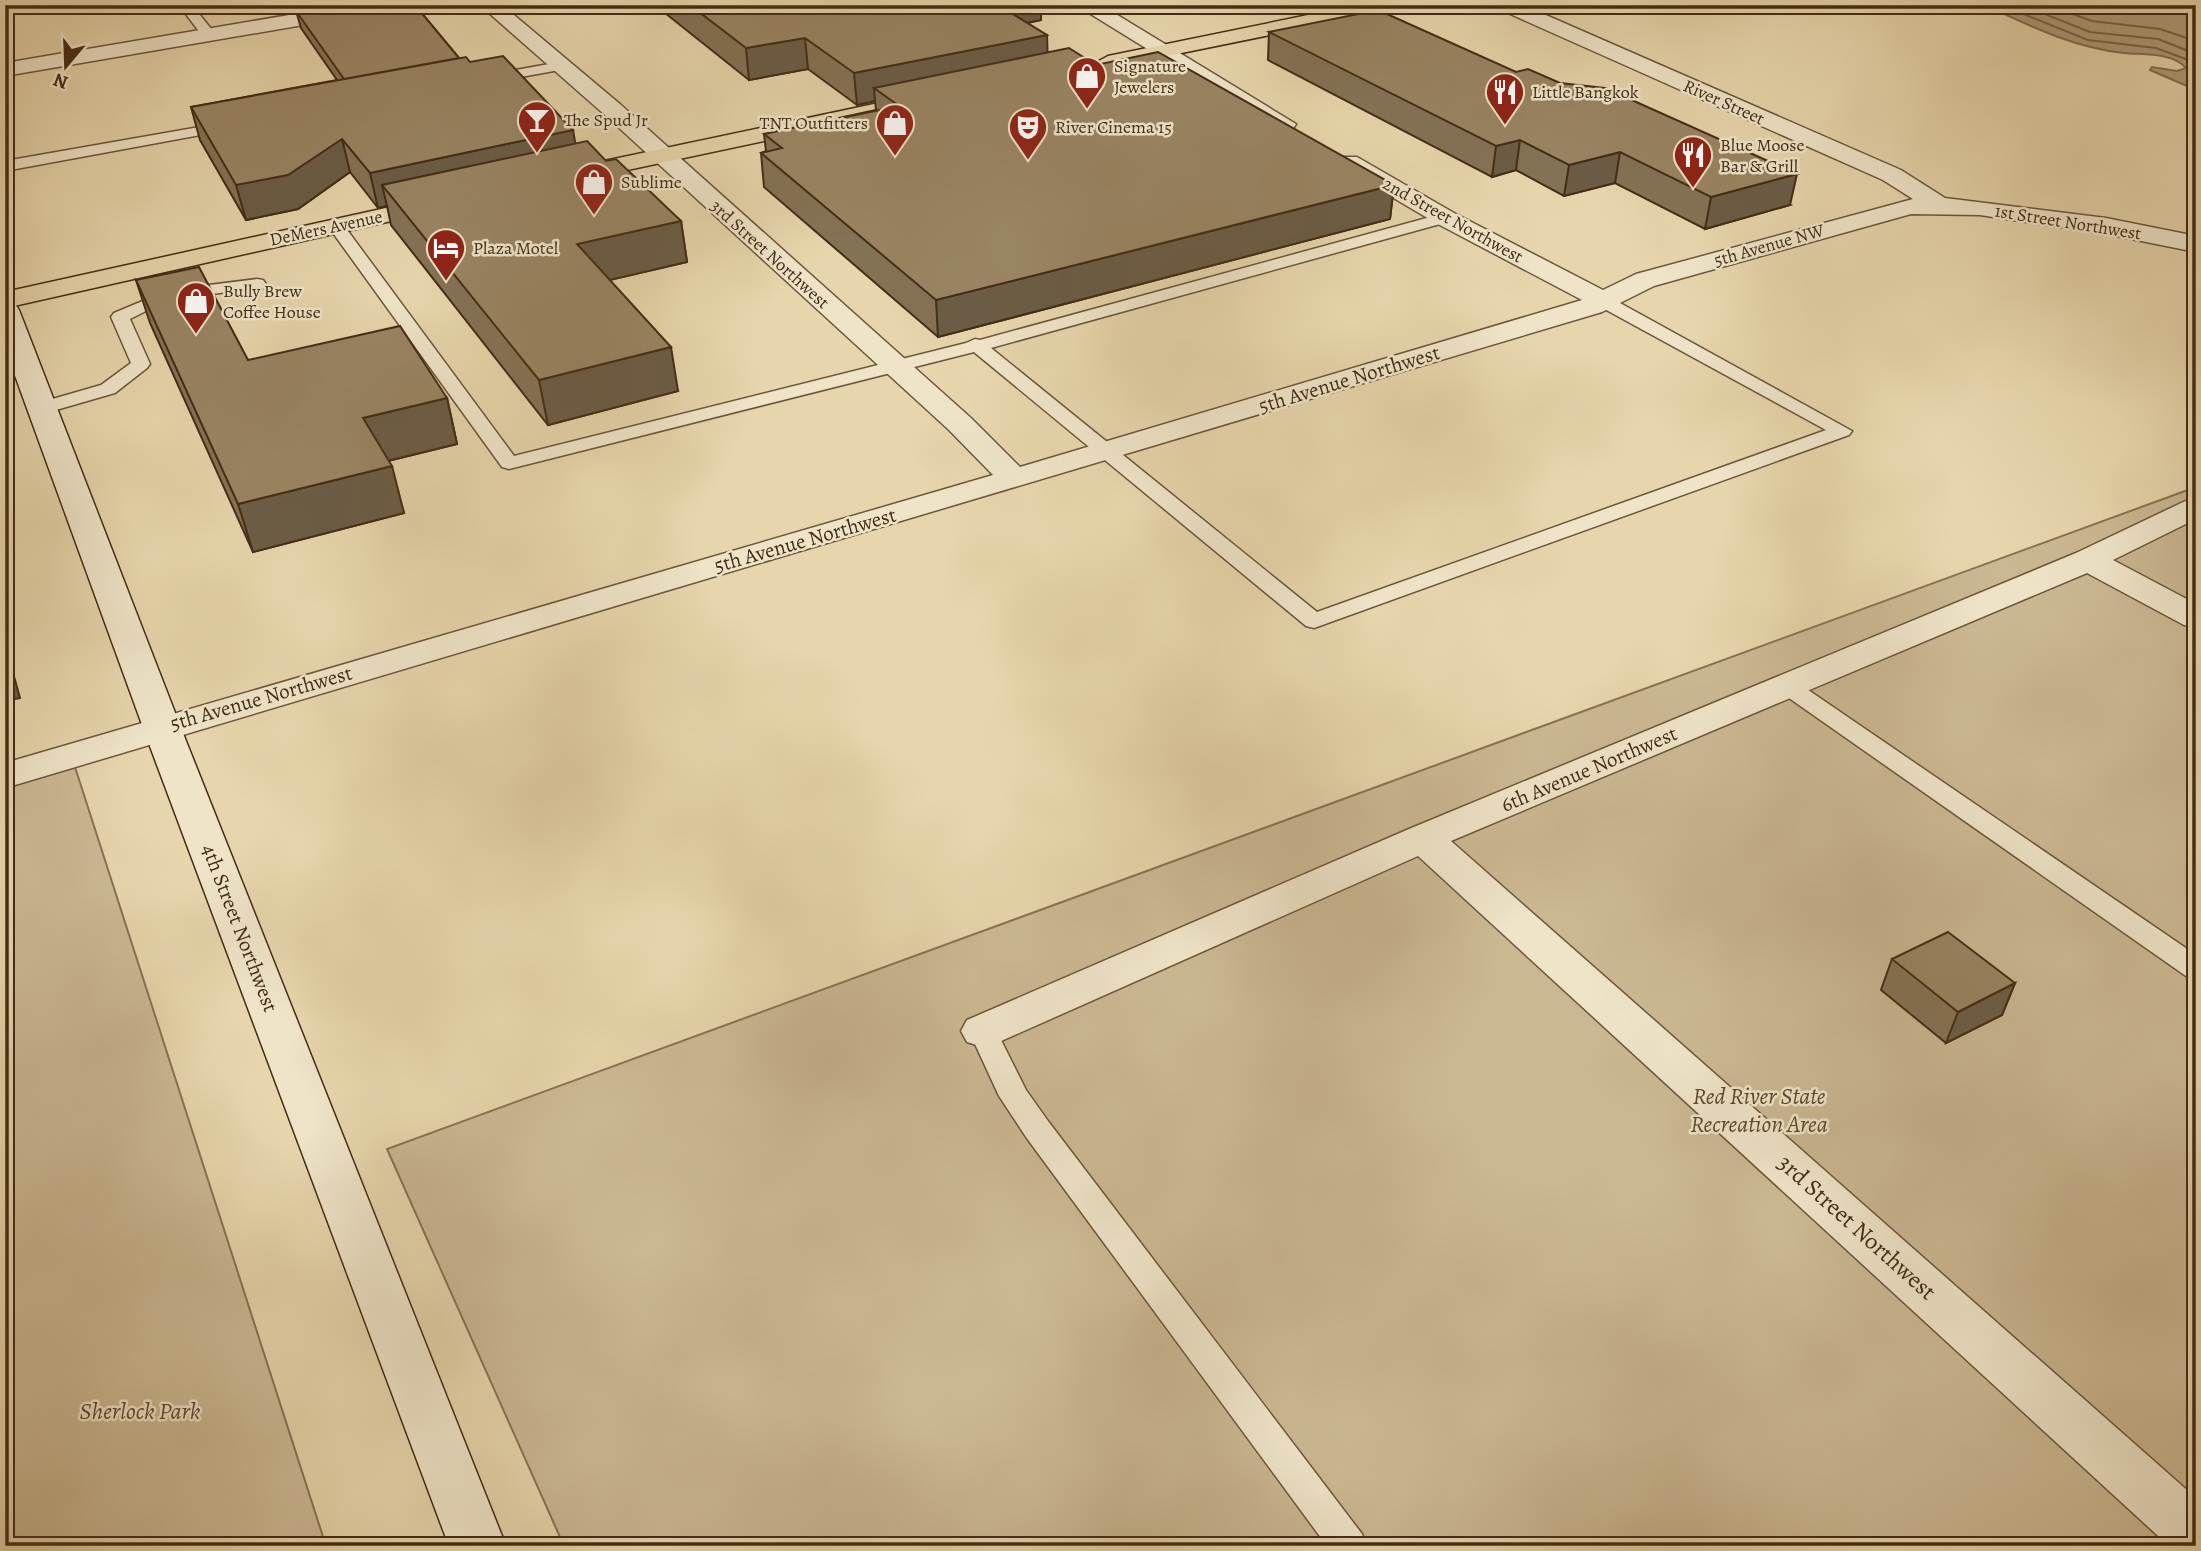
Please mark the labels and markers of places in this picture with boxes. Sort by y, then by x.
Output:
place label: Signature Jewelers [1114,54,1186,99]
shop icon: Signature Jewelers [1066,55,1108,110]
restaurant icon: Little Bangkok [1484,71,1526,126]
place label: Little Bangkok [1532,80,1639,104]
bar icon: The Spud Jr [516,99,558,154]
shop icon: TNT Outfitters [874,102,916,157]
theatre icon: River Cinema 15 [1007,106,1049,161]
place label: The Spud Jr [564,108,648,132]
place label: TNT Outfitters [759,111,868,135]
place label: River Cinema 15 [1055,115,1172,139]
place label: Blue Moose Bar & Grill [1720,133,1805,178]
restaurant icon: Blue Moose Bar & Grill [1672,134,1714,189]
shop icon: Sublime [573,161,615,216]
place label: Sublime [621,170,682,194]
hotel icon: Plaza Motel [425,227,467,282]
place label: Plaza Motel [473,236,559,260]
place label: Bully Brew Coffee House [223,279,321,324]
shop icon: Bully Brew Coffee House [175,280,217,335]

